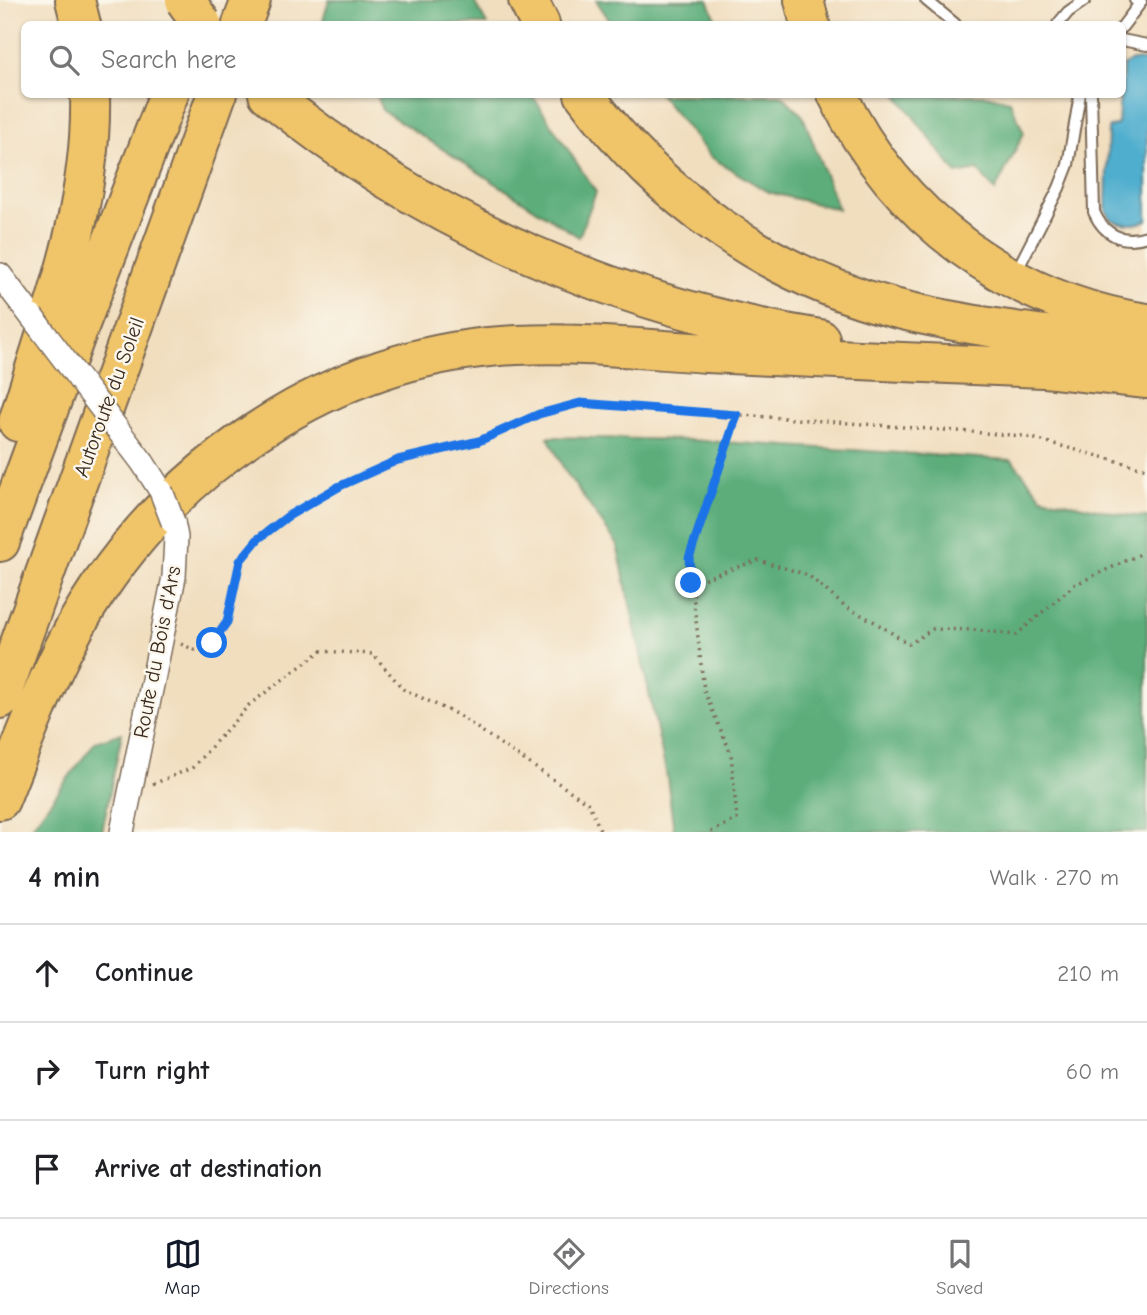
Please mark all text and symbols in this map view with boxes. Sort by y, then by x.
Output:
search box [21,21,1126,98]
icon: search [45,41,83,79]
text: Search here [101,45,236,75]
street label: Autoroute du Soleil [69,314,149,480]
street label: Route du Bois d'Ars [129,564,185,740]
route end [675,567,706,598]
route start [196,627,227,658]
text: 4 min [28,860,100,895]
text: Walk · 270 m [990,864,1119,891]
icon: ahead [28,954,66,992]
text: Continue [95,958,193,988]
text: 210 m [1057,960,1119,987]
icon: right [28,1052,66,1090]
text: Turn right [95,1056,209,1086]
text: 60 m [1066,1058,1119,1085]
icon: arrive [28,1150,66,1188]
text: Arrive at destination [95,1154,322,1184]
tab: Map [164,1235,202,1299]
tab: Directions [529,1235,609,1299]
tab: Saved [936,1235,983,1299]

